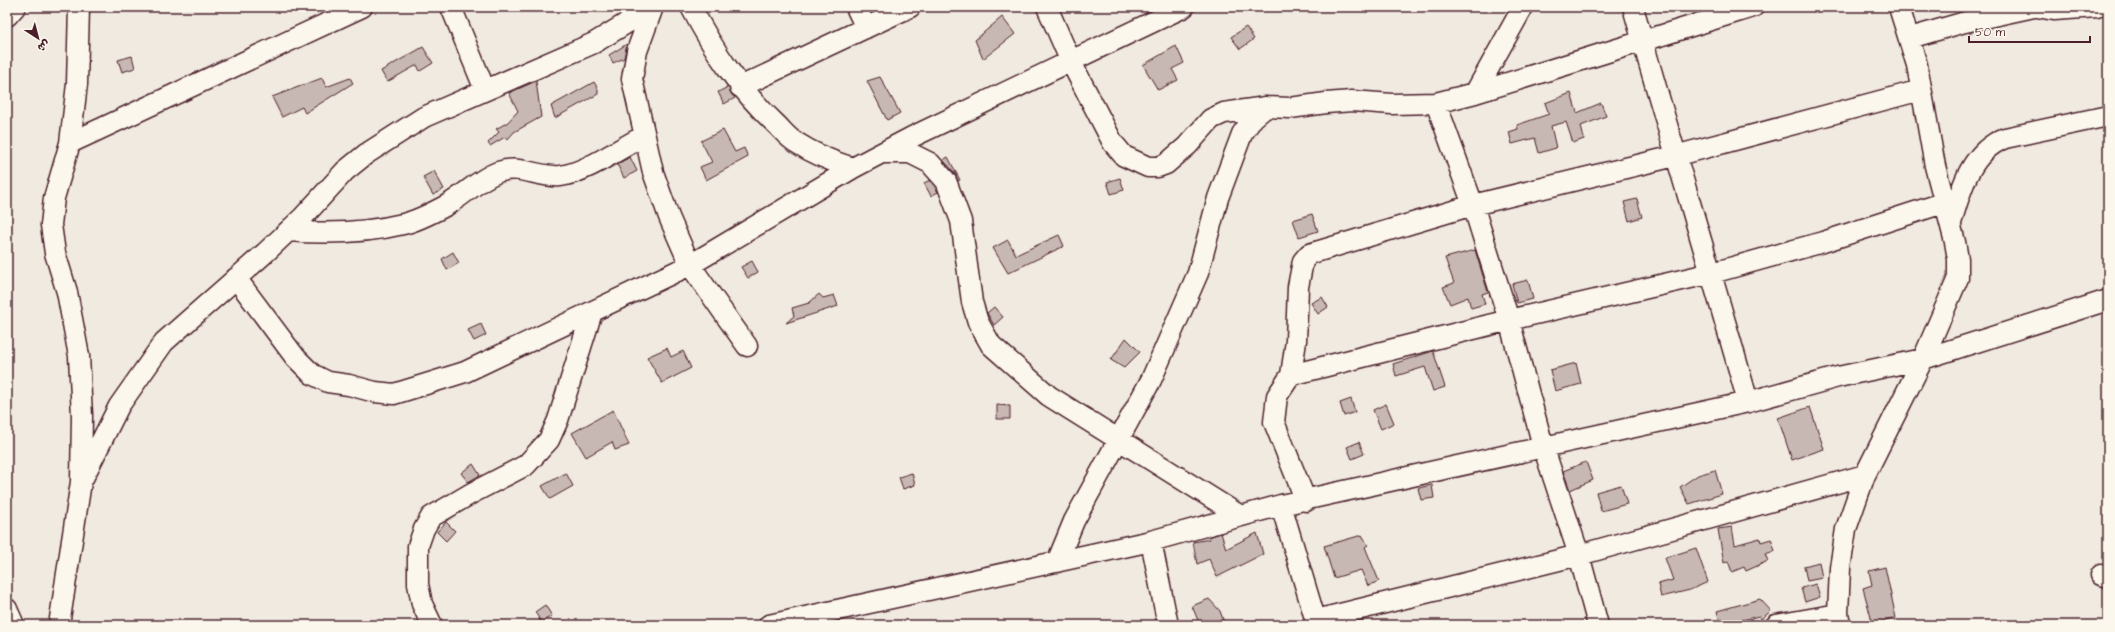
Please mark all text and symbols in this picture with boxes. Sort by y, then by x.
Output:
north arrow [18,18,58,58]
scale bar [1969,18,2090,44]
text: 50 m [1975,24,2006,41]
text: ش [34,36,53,55]

